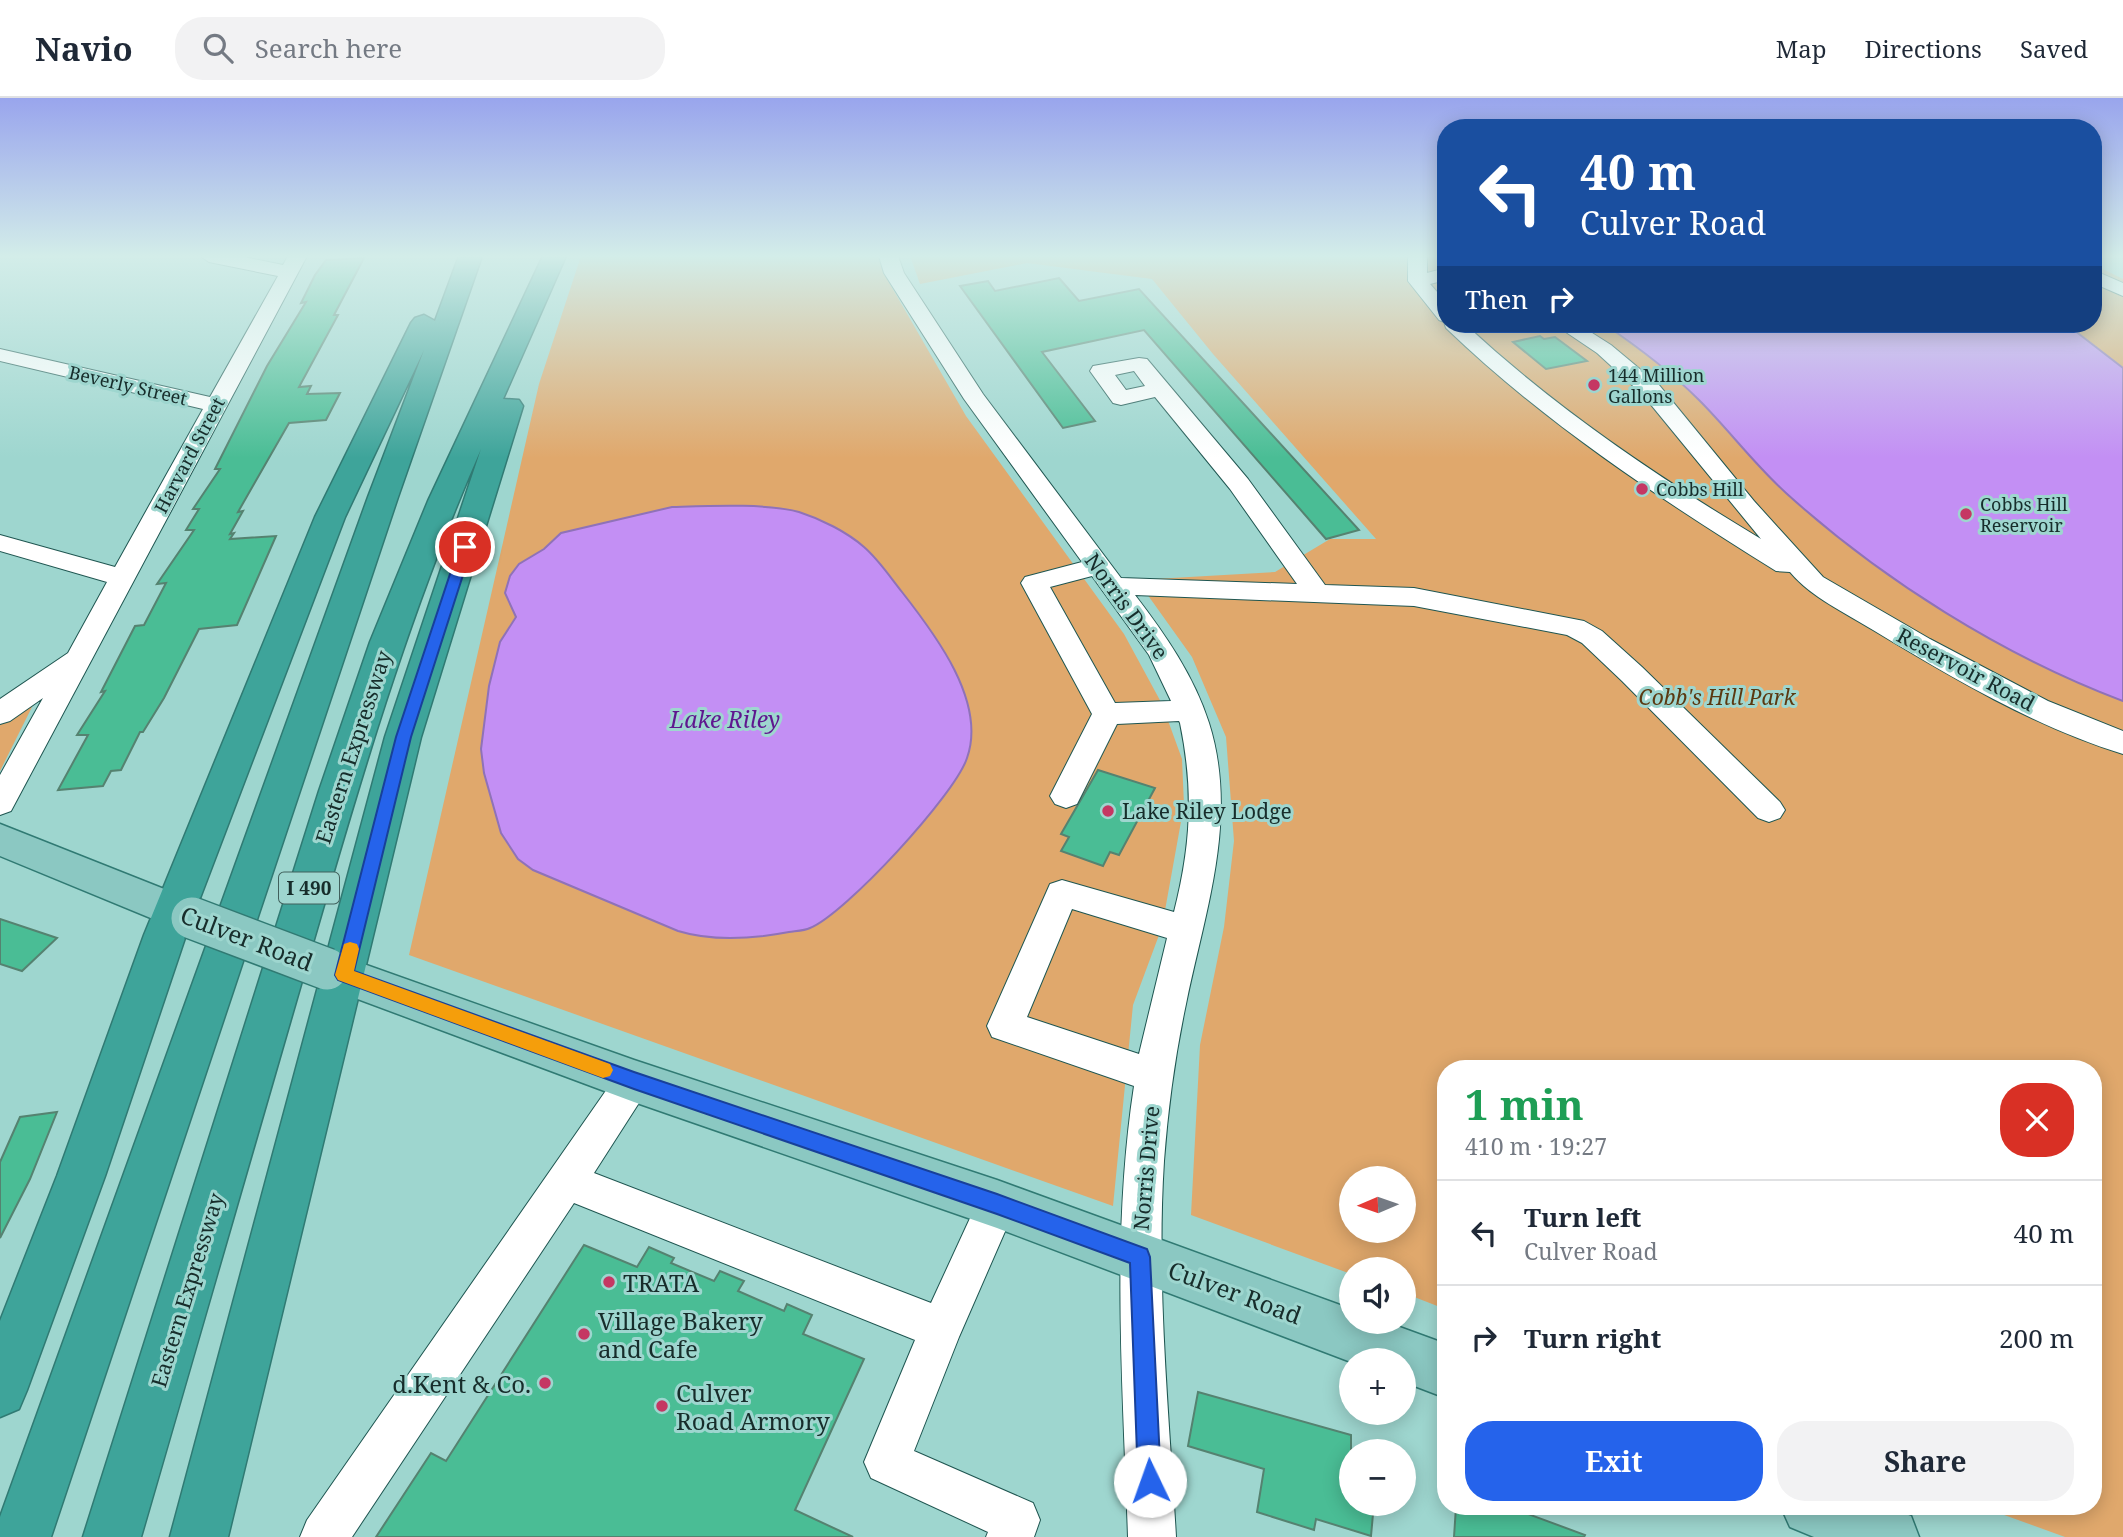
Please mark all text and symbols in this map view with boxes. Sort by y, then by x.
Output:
search box [175,17,665,80]
text: Navio [35,26,133,71]
icon: search [199,29,237,67]
text: Search here [255,30,402,66]
text: Map [1776,32,1827,65]
text: Directions [1865,32,1982,65]
text: Saved [2020,32,2088,65]
text: 40 m [1580,138,1696,204]
icon: left [1465,147,1556,238]
text: Culver Road [1580,201,1766,244]
icon: right [1542,280,1580,318]
text: Then [1465,281,1528,317]
street label: Beverly Street [67,360,189,410]
place label: 144 Million Gallons [1608,363,1705,408]
marker: 144 Million Gallons [1586,377,1602,393]
street label: Harvard Street [148,393,230,517]
place label: Cobbs Hill [1656,477,1744,501]
marker: Cobbs Hill [1634,481,1650,497]
place label: Cobbs Hill Reservoir [1980,492,2068,537]
marker: Cobbs Hill Reservoir [1958,506,1974,522]
pin [435,517,495,577]
icon: arrive [446,528,484,566]
street label: Norris Drive [1079,547,1175,665]
street label: Reservoir Road [1892,621,2040,717]
street label: Eastern Expressway [309,647,397,847]
park label: Cobb's Hill Park [1639,683,1796,711]
water label: Lake Riley [669,703,780,735]
place label: Lake Riley Lodge [1122,797,1292,825]
marker: Lake Riley Lodge [1100,803,1116,819]
road number: I 490 [279,873,339,904]
street label: Culver Road [176,898,318,978]
text: 1 min [1465,1075,1584,1132]
button: close [2000,1083,2074,1157]
street label: Norris Drive [1127,1105,1165,1231]
text: 410 m · 19:27 [1465,1130,1607,1162]
north arrow [1339,1166,1416,1242]
map controls [1339,1166,1416,1516]
street label: Eastern Expressway [144,1189,230,1390]
text: Turn left [1524,1199,1641,1235]
icon: left [1465,1214,1503,1252]
text: 40 m [2014,1215,2074,1251]
text: Culver Road [1524,1235,1658,1267]
street label: Culver Road [1164,1253,1306,1331]
button: sound [1339,1257,1416,1334]
place label: TRATA [623,1266,699,1299]
marker: TRATA [601,1274,617,1290]
place label: Village Bakery and Cafe [598,1304,763,1365]
icon: right [1465,1319,1503,1357]
text: Turn right [1524,1320,1661,1356]
text: 200 m [1999,1320,2074,1356]
marker: Village Bakery and Cafe [576,1326,592,1342]
button: + [1339,1348,1416,1425]
place label: d.Kent & Co. [392,1367,531,1400]
marker: d.Kent & Co. [537,1375,553,1391]
place label: Culver Road Armory [676,1376,830,1437]
marker: Culver Road Armory [654,1398,670,1414]
button: Exit [1465,1421,1763,1501]
button: Share [1777,1421,2074,1501]
button: − [1339,1439,1416,1516]
position arrow [1113,1444,1187,1518]

